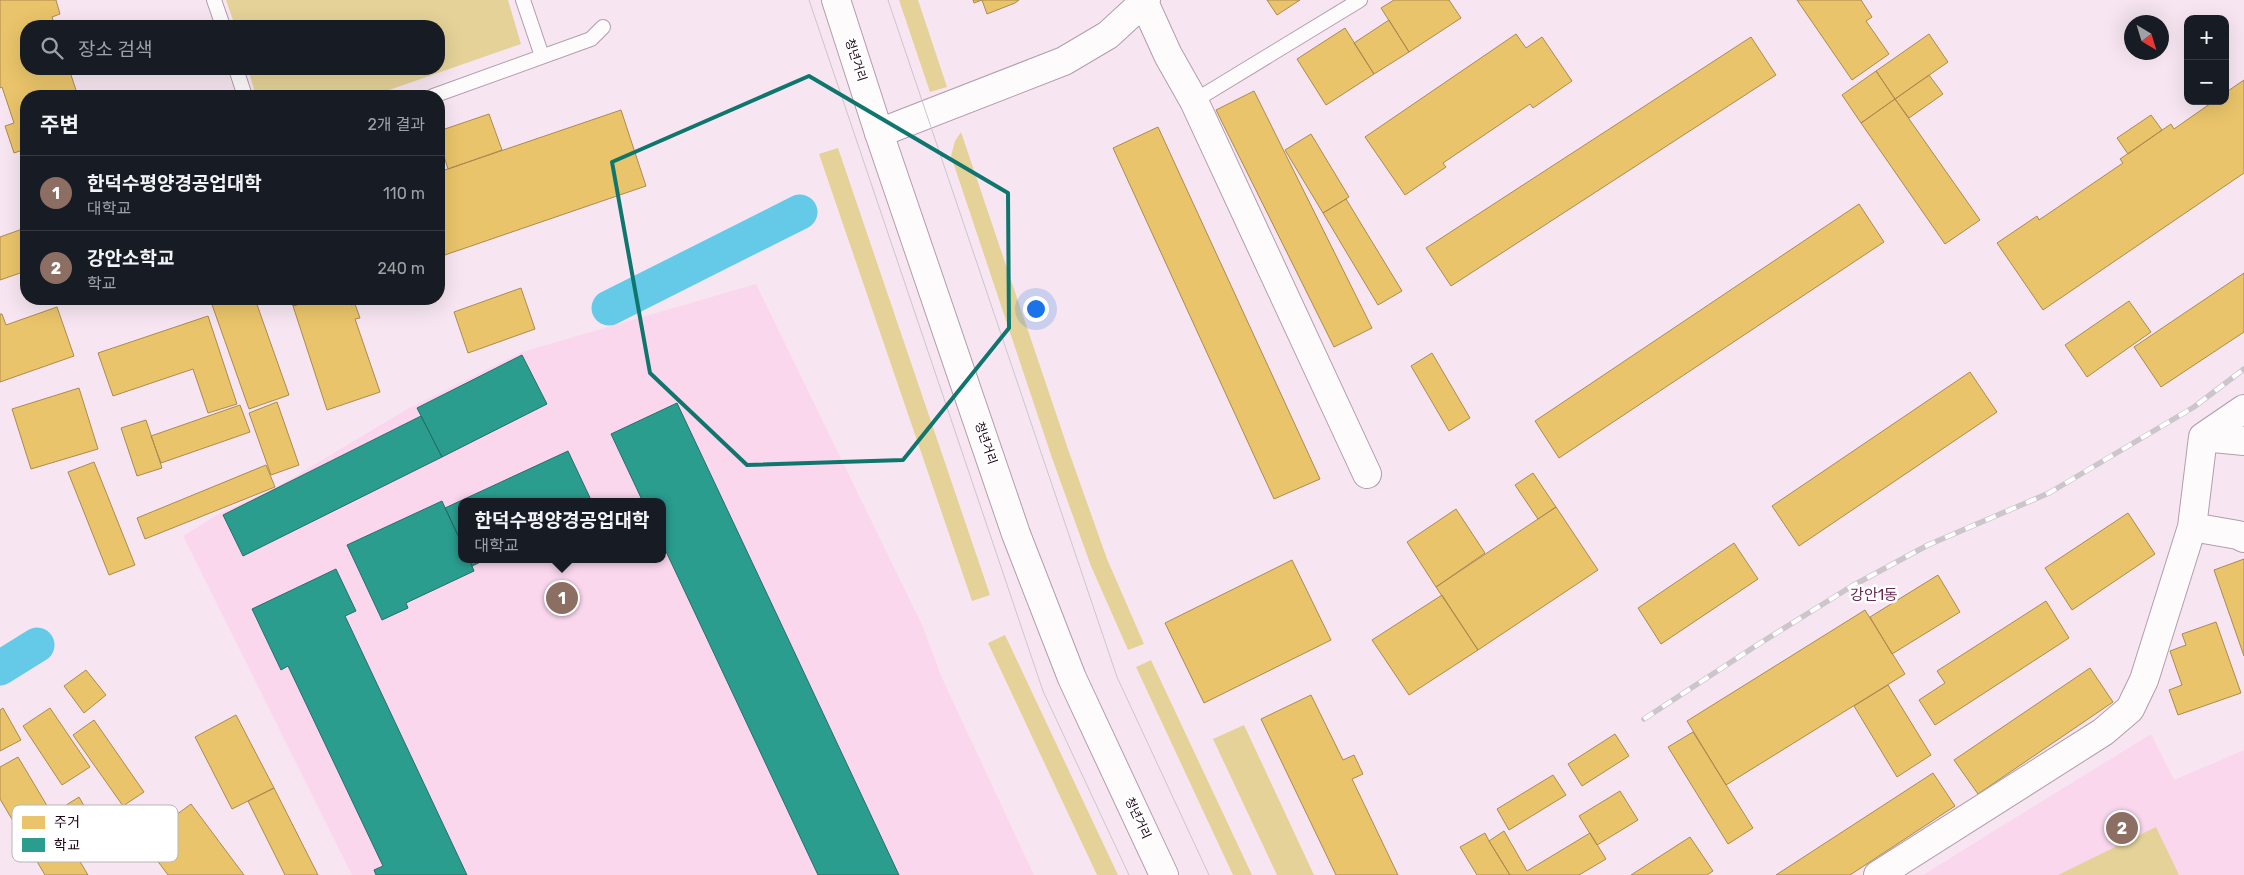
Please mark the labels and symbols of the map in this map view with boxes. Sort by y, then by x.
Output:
north arrow [2124,15,2169,60]
street label: 청년거리 [843,37,869,83]
your location [1023,296,1049,322]
street label: 청년거리 [972,420,1000,466]
pin: 1 [546,579,578,617]
district label: 강안1동 [1850,586,1898,604]
street label: 청년거리 [1122,795,1154,841]
legend [12,805,178,862]
pin: 2 [2106,809,2138,847]
text: 주거 [54,814,80,831]
text: 학교 [54,837,80,854]

